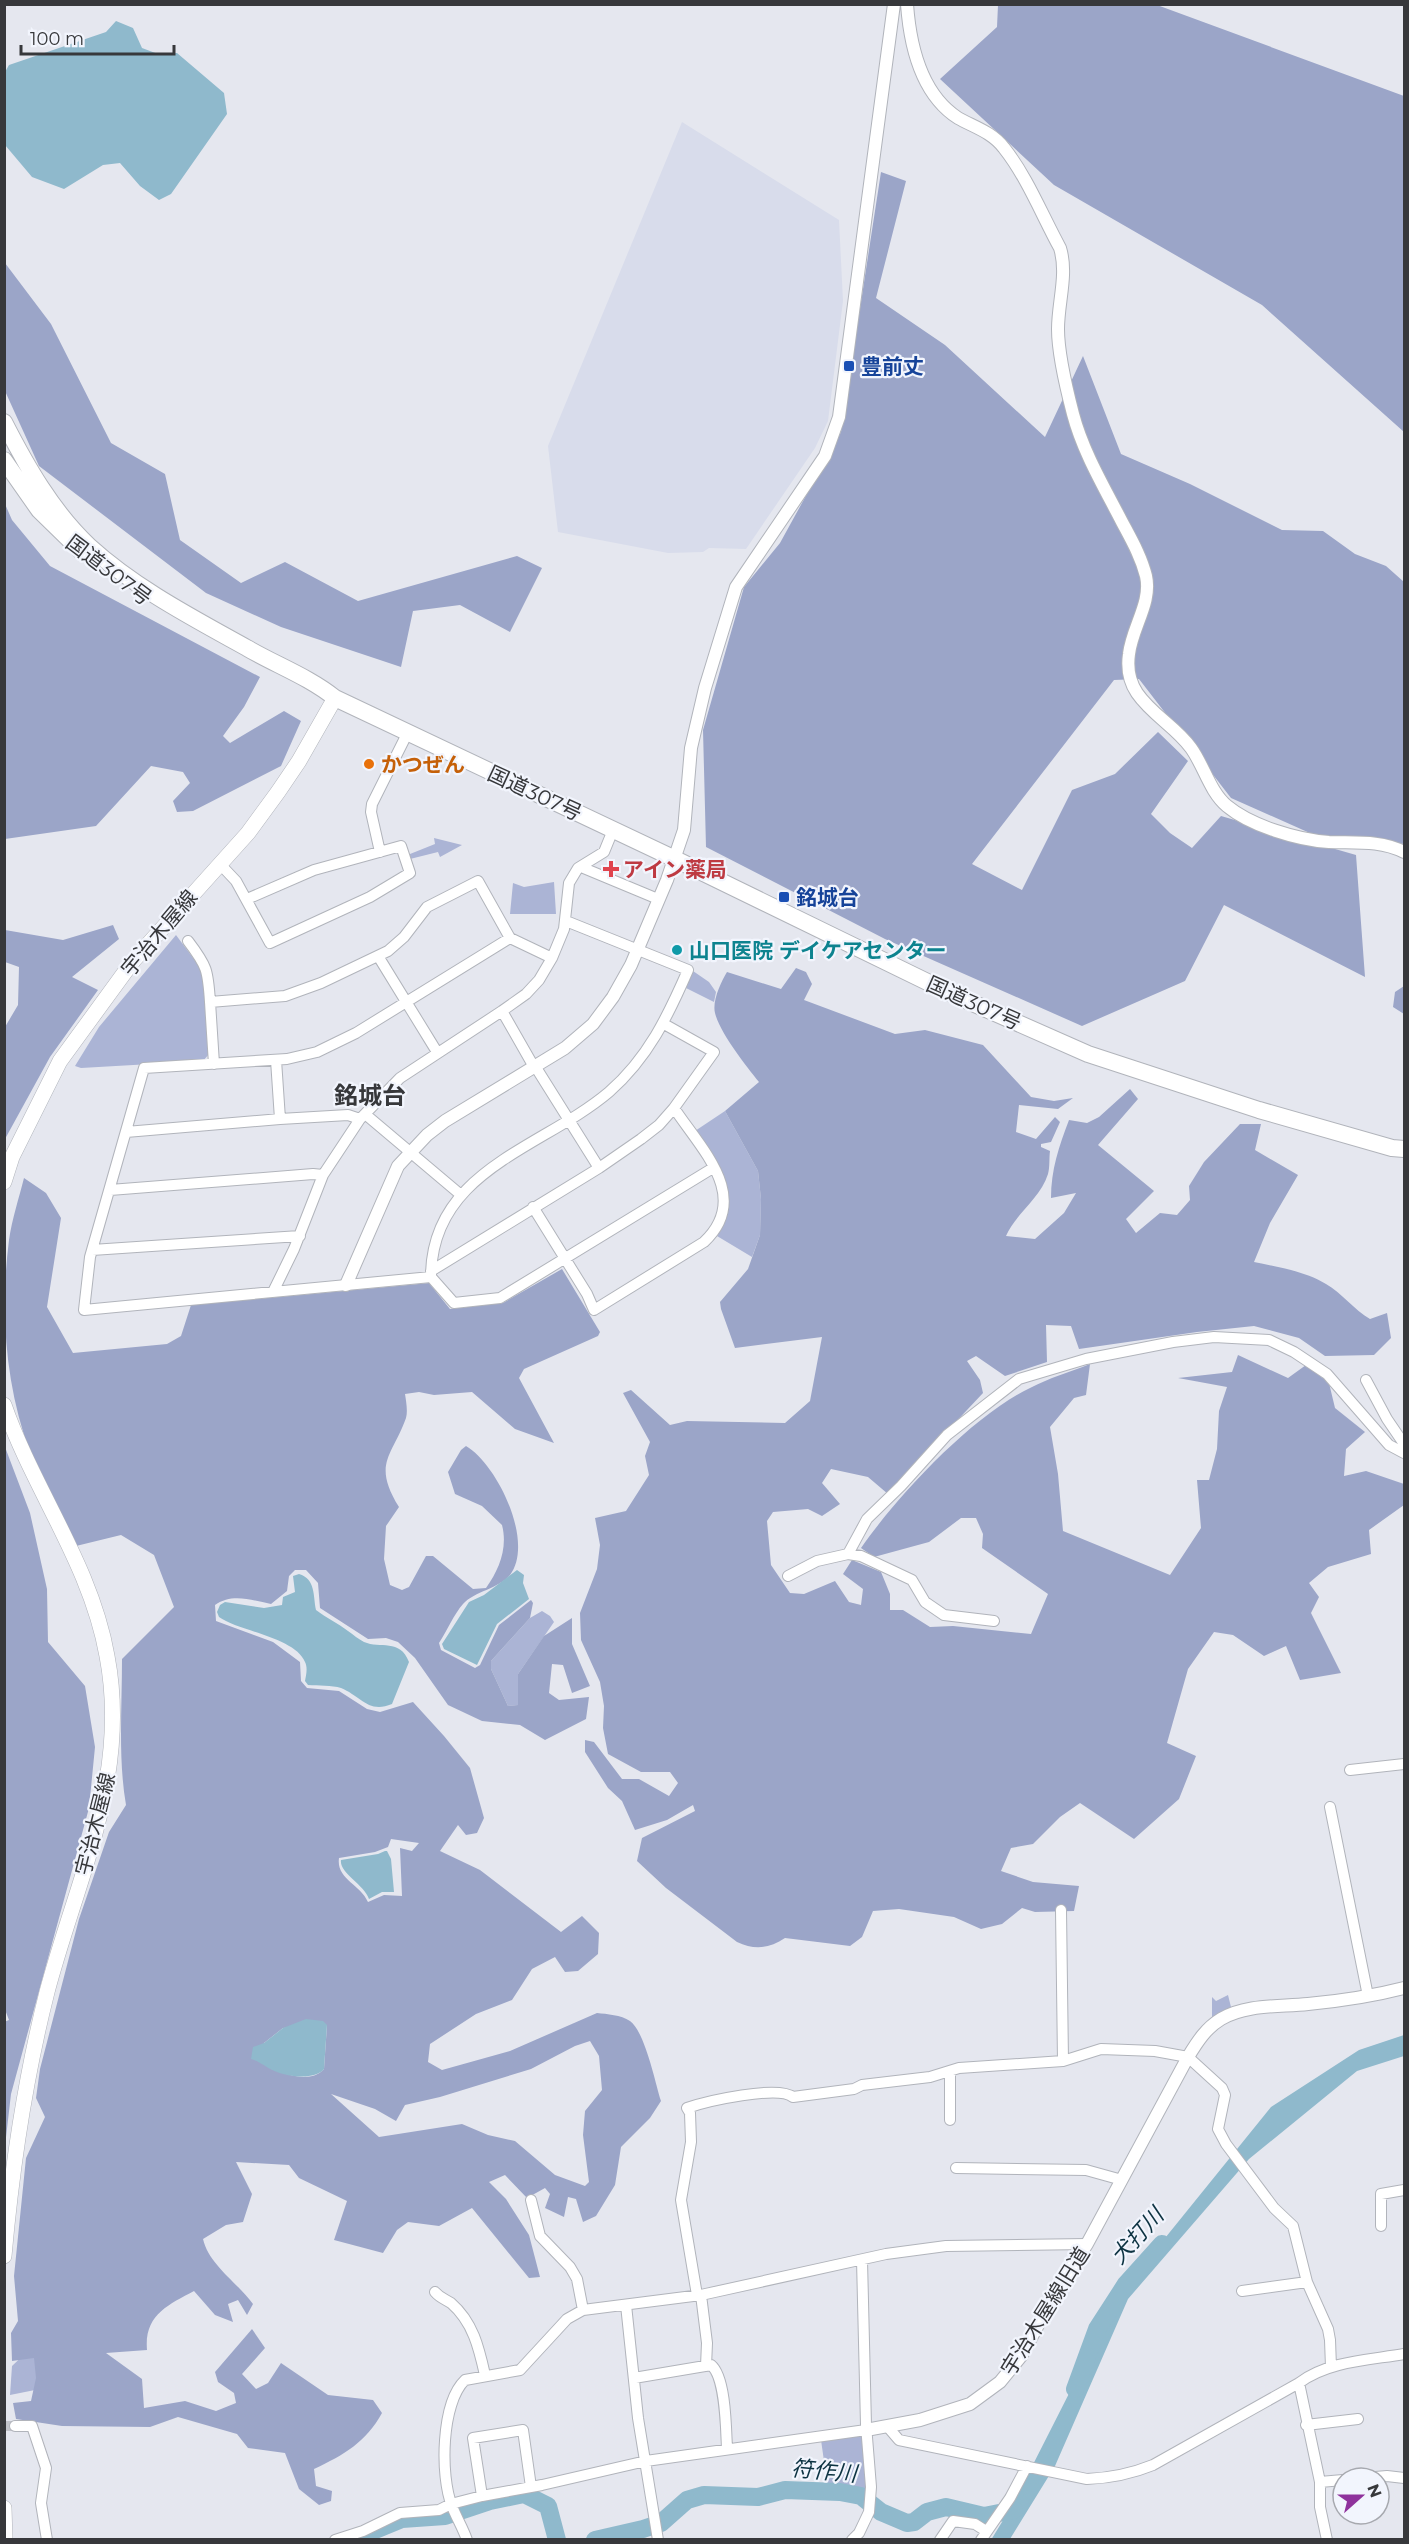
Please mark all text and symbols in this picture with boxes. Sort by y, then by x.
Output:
scale bar [21,18,174,56]
text: 100 m [30,28,84,50]
place label: 豊前丈 [861,354,924,379]
marker: 豊前丈 [842,359,856,373]
street label: 国道307号 [61,530,157,610]
place label: かつぜん [381,752,465,777]
marker: かつぜん [362,757,376,771]
street label: 国道307号 [484,760,586,826]
place label: アイン薬局 [623,857,727,882]
marker: アイン薬局 [604,862,618,876]
street label: 宇治木屋線 [116,885,202,981]
place label: 銘城台 [796,885,859,910]
marker: 銘城台 [777,890,791,904]
place label: 山口医院 デイケアセンター [689,938,947,963]
marker: 山口医院 デイケアセンター [670,943,684,957]
street label: 国道307号 [923,971,1025,1035]
district label: 銘城台 [334,1081,406,1110]
street label: 宇治木屋線 [70,1770,120,1878]
water label: 犬打川 [1105,2201,1170,2270]
street label: 宇治木屋線旧道 [995,2242,1095,2380]
water label: 符作川 [790,2455,860,2487]
north arrow [1331,2466,1391,2526]
text: N [1363,2481,1386,2500]

